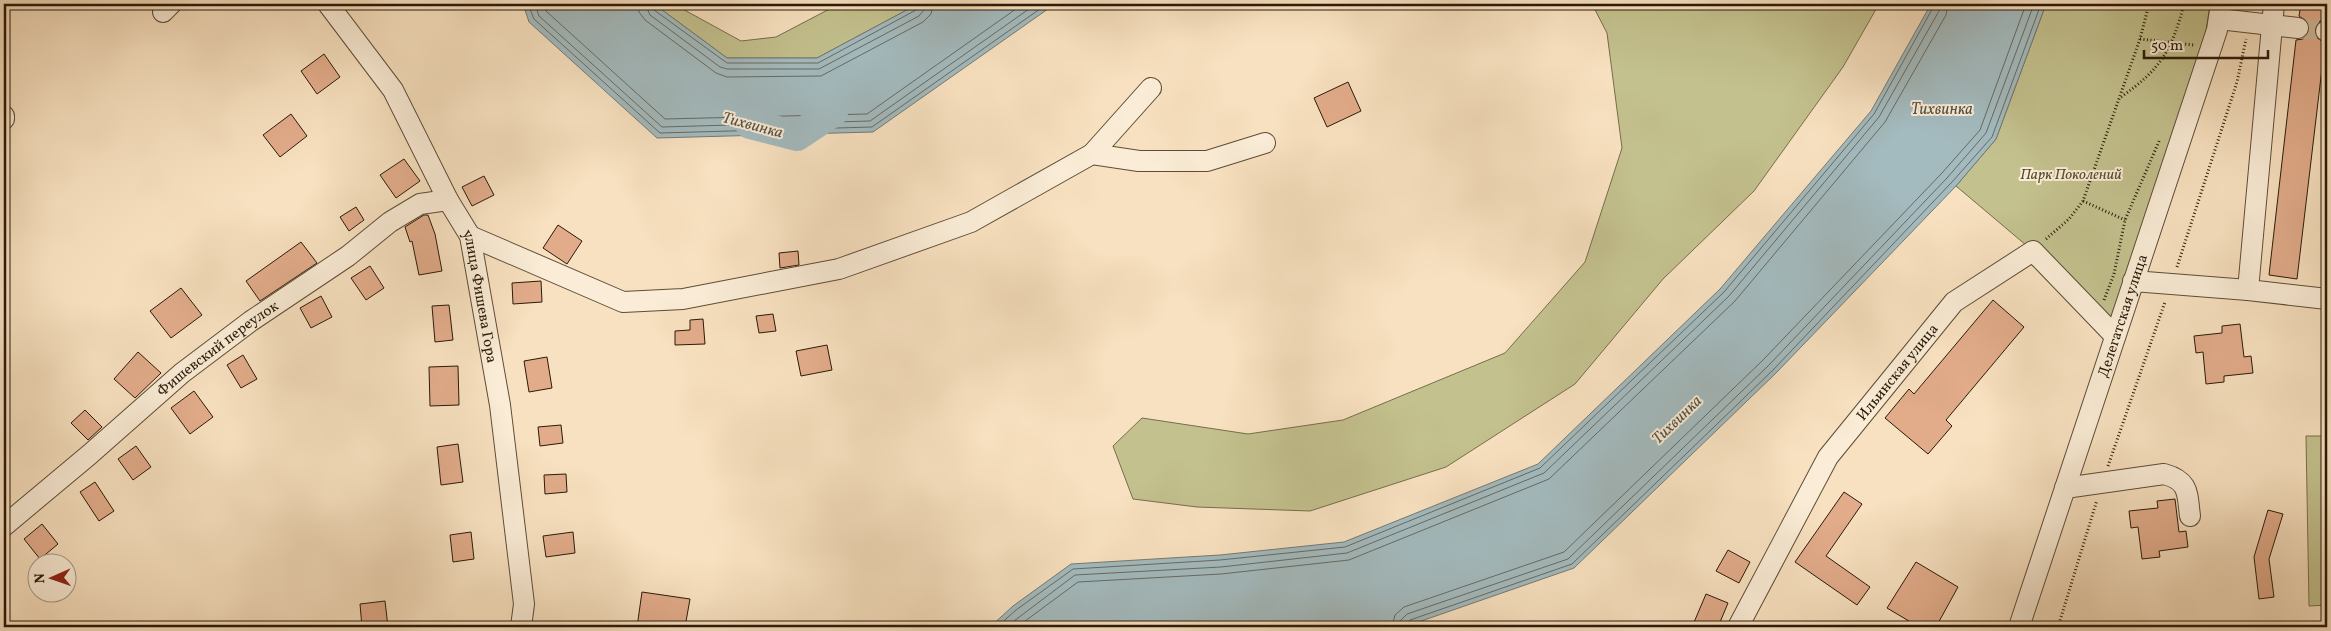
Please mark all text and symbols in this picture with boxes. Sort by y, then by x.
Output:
scale bar [2144,28,2267,60]
text: 50 m [2151,36,2183,57]
water label: Тихвинка [1911,99,1973,121]
water label: Тихвинка [720,107,786,145]
park label: Парк Поколений [2020,165,2122,186]
street label: улица Фишева Гора [456,226,501,365]
street label: Делегатская улица [2093,252,2154,381]
street label: Фишевский переулок [153,296,283,402]
street label: Ильинская улица [1852,320,1944,426]
water label: Тихвинка [1648,391,1708,450]
north arrow [28,554,78,604]
text: N [31,573,50,584]

